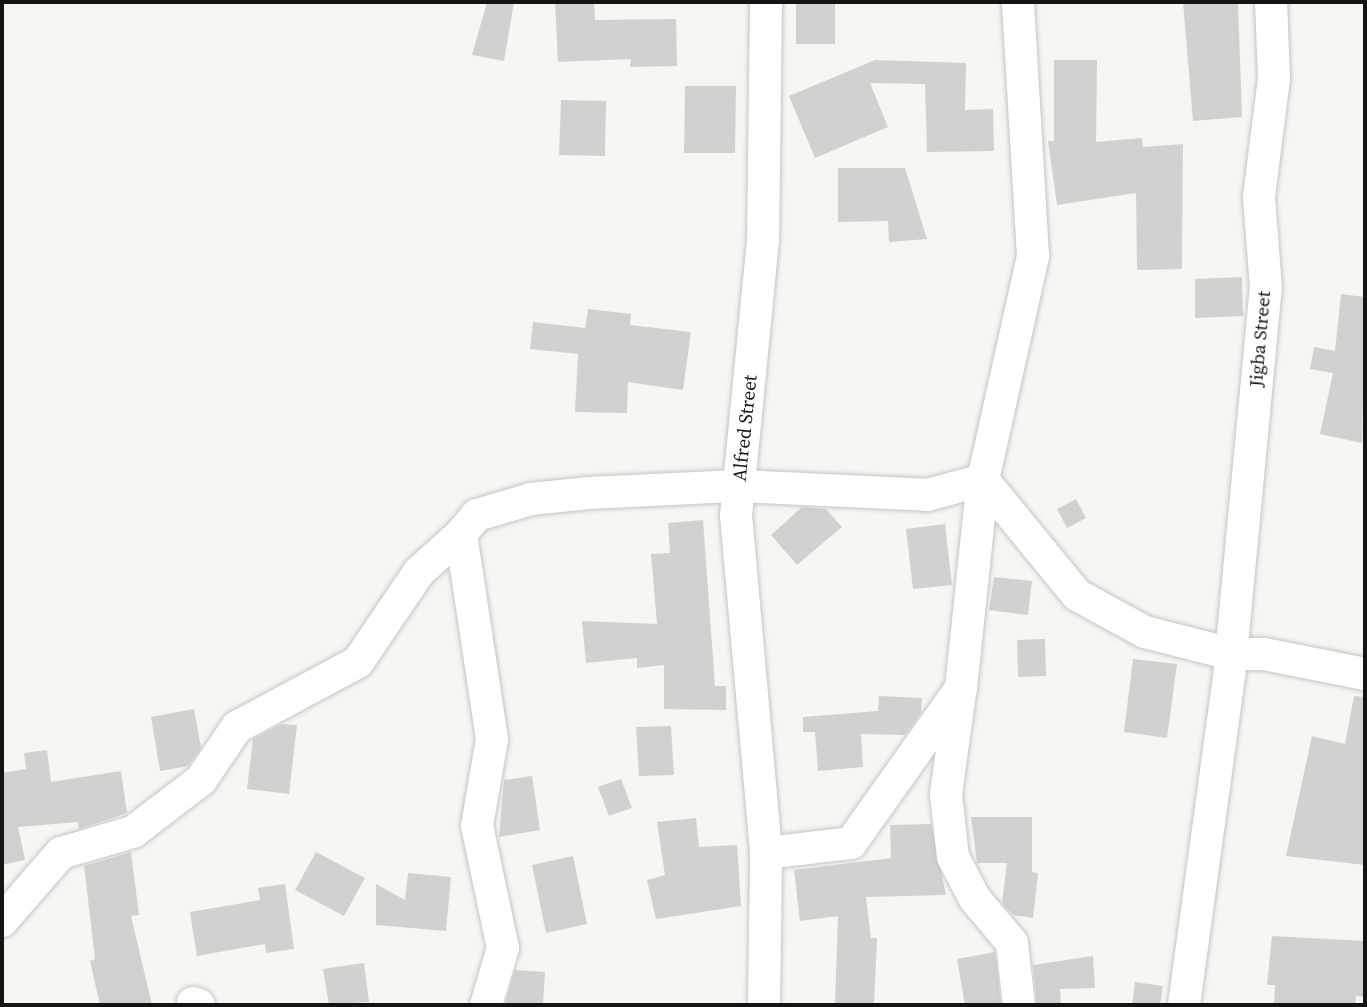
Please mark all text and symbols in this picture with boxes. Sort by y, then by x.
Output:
street label: Jigba Street [1244,290,1276,388]
street label: Alfred Street [728,374,762,482]

